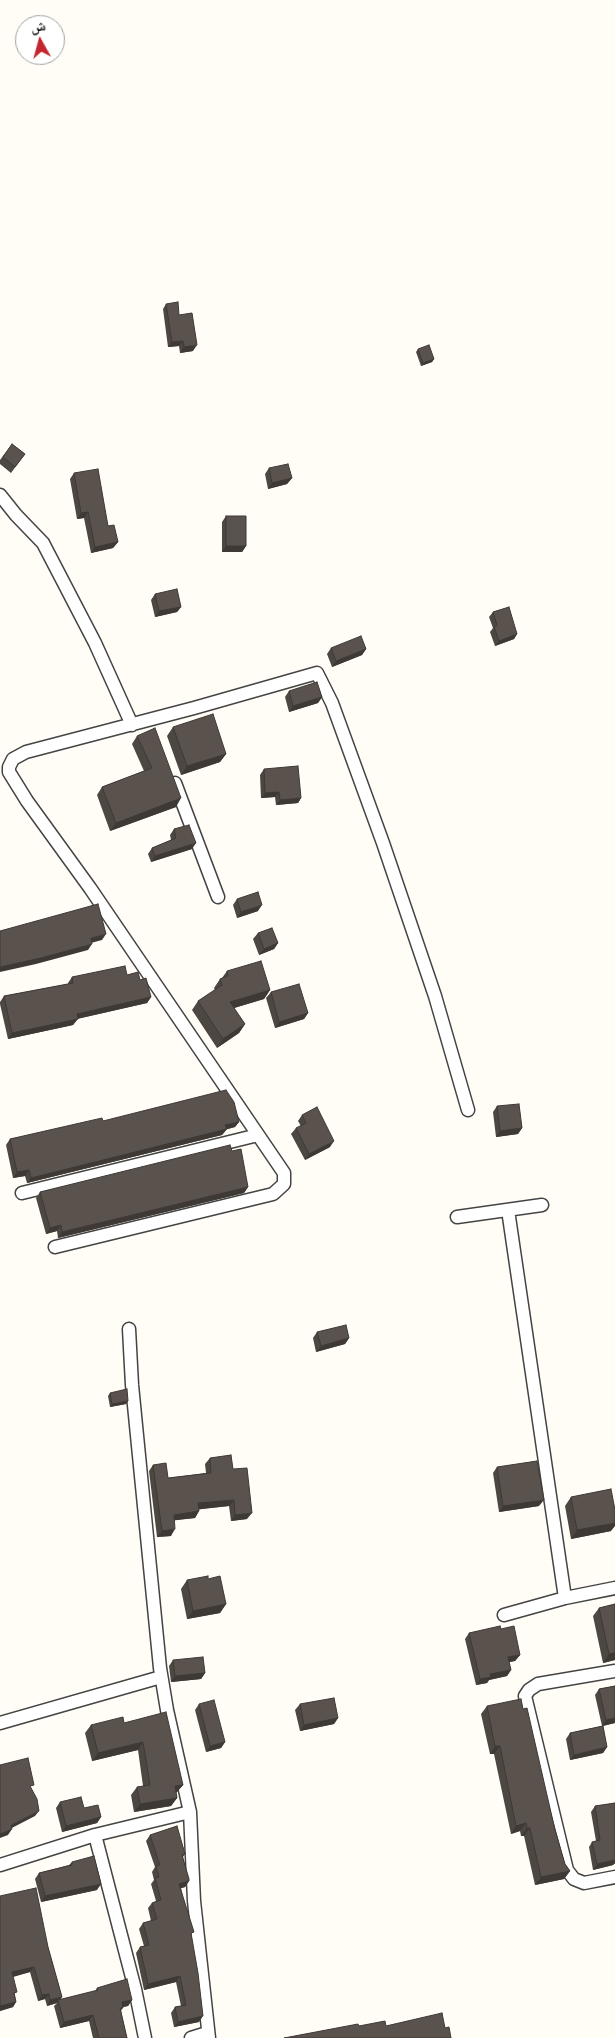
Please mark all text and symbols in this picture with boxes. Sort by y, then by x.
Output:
north arrow [15,15,65,65]
text: ش [30,15,47,37]

